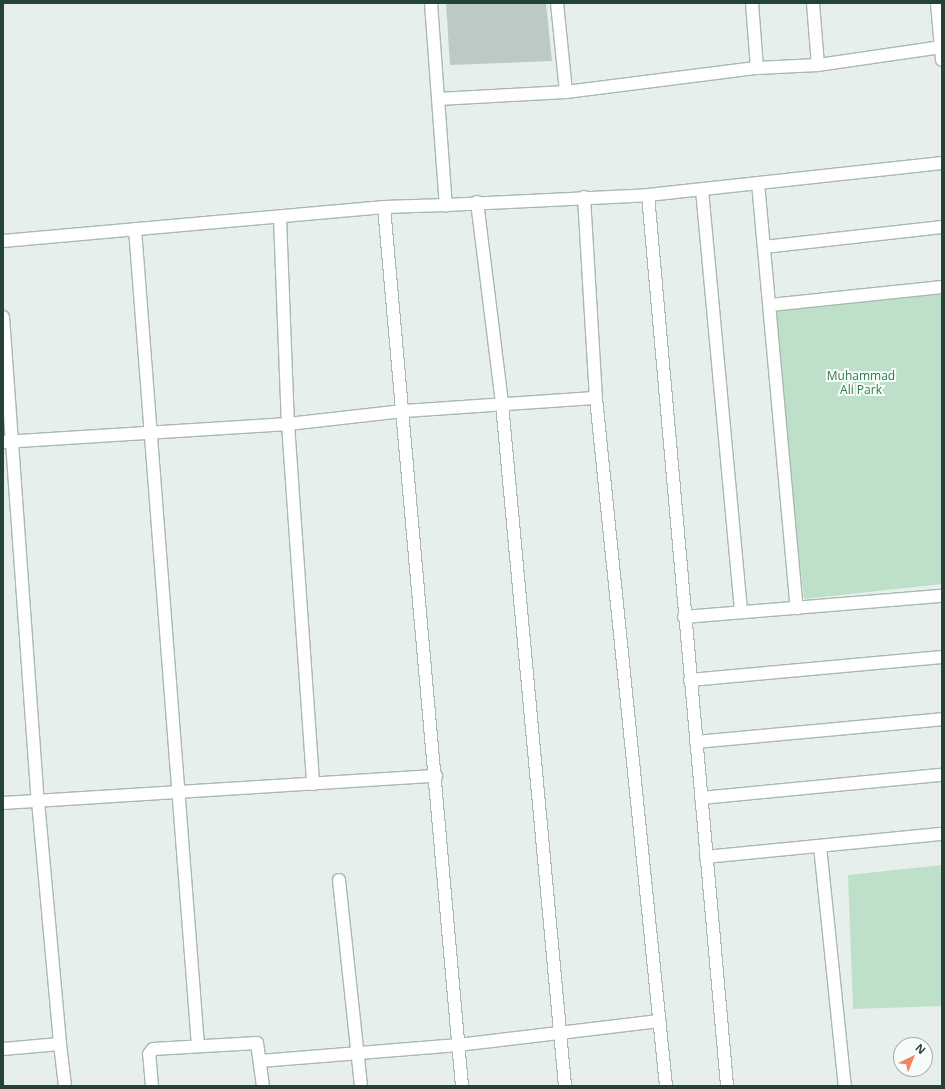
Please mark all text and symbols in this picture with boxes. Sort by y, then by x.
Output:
park label: Muhammad Ali Park [827,369,895,397]
north arrow [893,1037,933,1077]
text: N [912,1040,929,1057]

